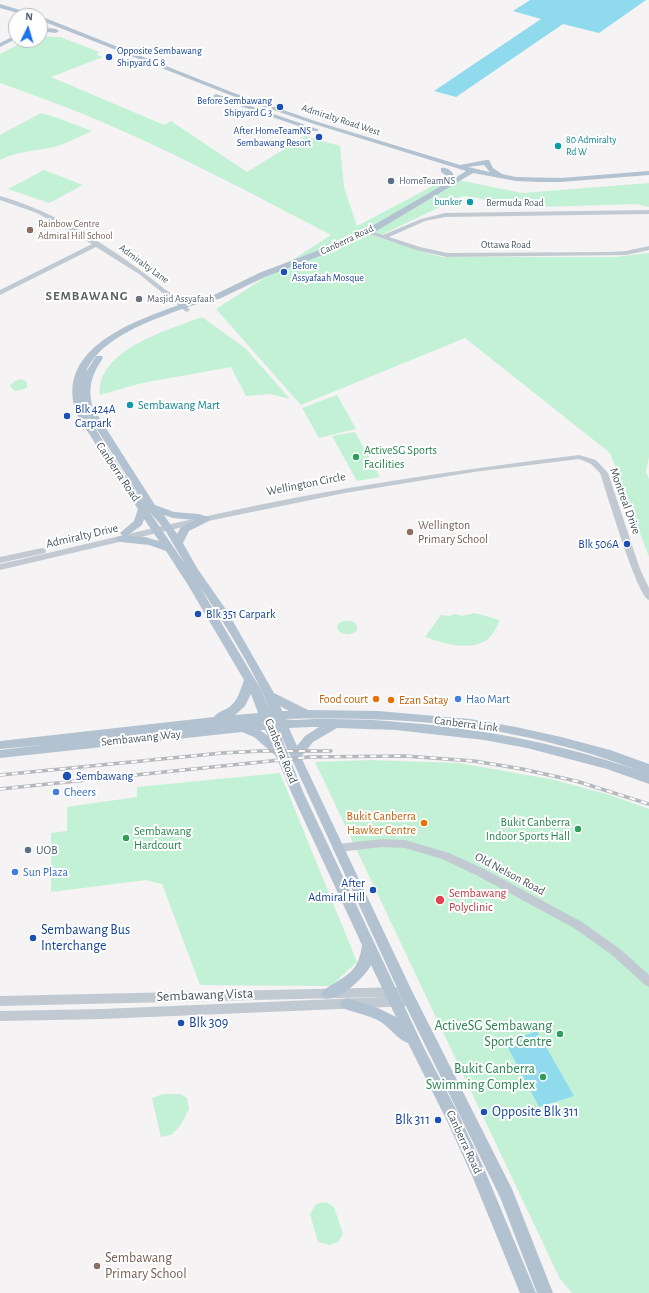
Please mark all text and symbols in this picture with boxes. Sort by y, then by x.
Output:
north arrow [8,8,48,48]
text: N [25,11,33,22]
place label: Opposite Sembawang Shipyard G 8 [117,45,202,68]
marker: Opposite Sembawang Shipyard G 8 [104,52,114,62]
place label: Before Sembawang Shipyard G 3 [197,95,272,118]
marker: Before Sembawang Shipyard G 3 [275,102,285,112]
street label: Admiralty Road West [300,102,382,138]
place label: After HomeTeamNS Sembawang Resort [233,125,311,148]
marker: After HomeTeamNS Sembawang Resort [314,132,324,142]
place label: 80 Admiralty Rd W [566,134,617,158]
marker: 80 Admiralty Rd W [553,141,563,151]
place label: HomeTeamNS [399,175,455,187]
marker: HomeTeamNS [386,176,396,186]
place label: bunker [434,196,462,208]
marker: bunker [465,197,475,207]
street label: Bermuda Road [486,197,544,209]
place label: Rainbow Centre Admiral Hill School [38,218,113,242]
street label: Canberra Road [319,222,375,258]
marker: Rainbow Centre Admiral Hill School [25,225,35,235]
street label: Ottawa Road [481,239,531,251]
street label: Admiralty Lane [117,242,171,286]
place label: Before Assyafaah Mosque [292,260,364,284]
marker: Before Assyafaah Mosque [279,267,289,277]
district label: SEMBAWANG [45,288,129,304]
place label: Masjid Assyafaah [147,293,214,305]
marker: Masjid Assyafaah [134,294,144,304]
place label: Sembawang Mart [138,398,220,412]
marker: Sembawang Mart [125,400,135,410]
place label: Blk 424A Carpark [75,402,116,430]
marker: Blk 424A Carpark [62,411,72,421]
street label: Canberra Road [93,440,143,504]
place label: ActiveSG Sports Facilities [364,443,437,471]
marker: ActiveSG Sports Facilities [351,452,361,462]
street label: Montreal Drive [606,466,644,536]
street label: Wellington Circle [265,469,347,499]
place label: Wellington Primary School [418,518,488,546]
street label: Admiralty Drive [45,521,119,551]
marker: Wellington Primary School [405,527,415,537]
place label: Blk 506A [578,537,619,551]
marker: Blk 506A [622,539,632,549]
place label: Blk 351 Carpark [206,607,275,621]
marker: Blk 351 Carpark [193,609,203,619]
place label: Food court [319,692,368,706]
place label: Hao Mart [466,692,510,706]
place label: Ezan Satay [399,693,448,707]
marker: Food court [371,694,381,704]
marker: Hao Mart [453,694,463,704]
marker: Ezan Satay [386,695,396,705]
street label: Canberra Link [433,713,499,735]
street label: Canberra Road [261,717,301,785]
street label: Sembawang Way [100,727,182,749]
place label: Sembawang [76,769,133,783]
marker: Sembawang [61,770,73,782]
place label: Cheers [64,785,96,799]
marker: Cheers [51,787,61,797]
place label: Bukit Canberra Hawker Centre [347,809,416,837]
place label: Bukit Canberra Indoor Sports Hall [486,815,570,843]
marker: Bukit Canberra Hawker Centre [419,818,429,828]
place label: Sembawang Hardcourt [134,824,191,852]
marker: Bukit Canberra Indoor Sports Hall [573,824,583,834]
marker: Sembawang Hardcourt [121,833,131,843]
place label: UOB [36,843,58,857]
marker: UOB [23,845,33,855]
street label: Old Nelson Road [472,849,548,899]
place label: Sun Plaza [23,865,68,879]
marker: Sun Plaza [10,867,20,877]
place label: After Admiral Hill [308,876,365,904]
marker: After Admiral Hill [368,885,378,895]
place label: Sembawang Polyclinic [449,886,506,914]
marker: Sembawang Polyclinic [434,894,446,906]
place label: Sembawang Bus Interchange [41,922,130,954]
marker: Sembawang Bus Interchange [28,933,38,943]
street label: Sembawang Vista [156,985,254,1005]
place label: Blk 309 [189,1015,228,1031]
marker: Blk 309 [176,1018,186,1028]
place label: ActiveSG Sembawang Sport Centre [434,1018,552,1050]
marker: ActiveSG Sembawang Sport Centre [555,1029,565,1039]
place label: Bukit Canberra Swimming Complex [426,1061,535,1094]
marker: Bukit Canberra Swimming Complex [538,1072,548,1082]
place label: Opposite Blk 311 [492,1104,579,1120]
marker: Opposite Blk 311 [479,1107,489,1117]
street label: Canberra Road [443,1108,485,1176]
place label: Blk 311 [395,1112,430,1128]
marker: Blk 311 [433,1115,443,1125]
place label: Sembawang Primary School [105,1250,187,1282]
marker: Sembawang Primary School [92,1261,102,1271]

